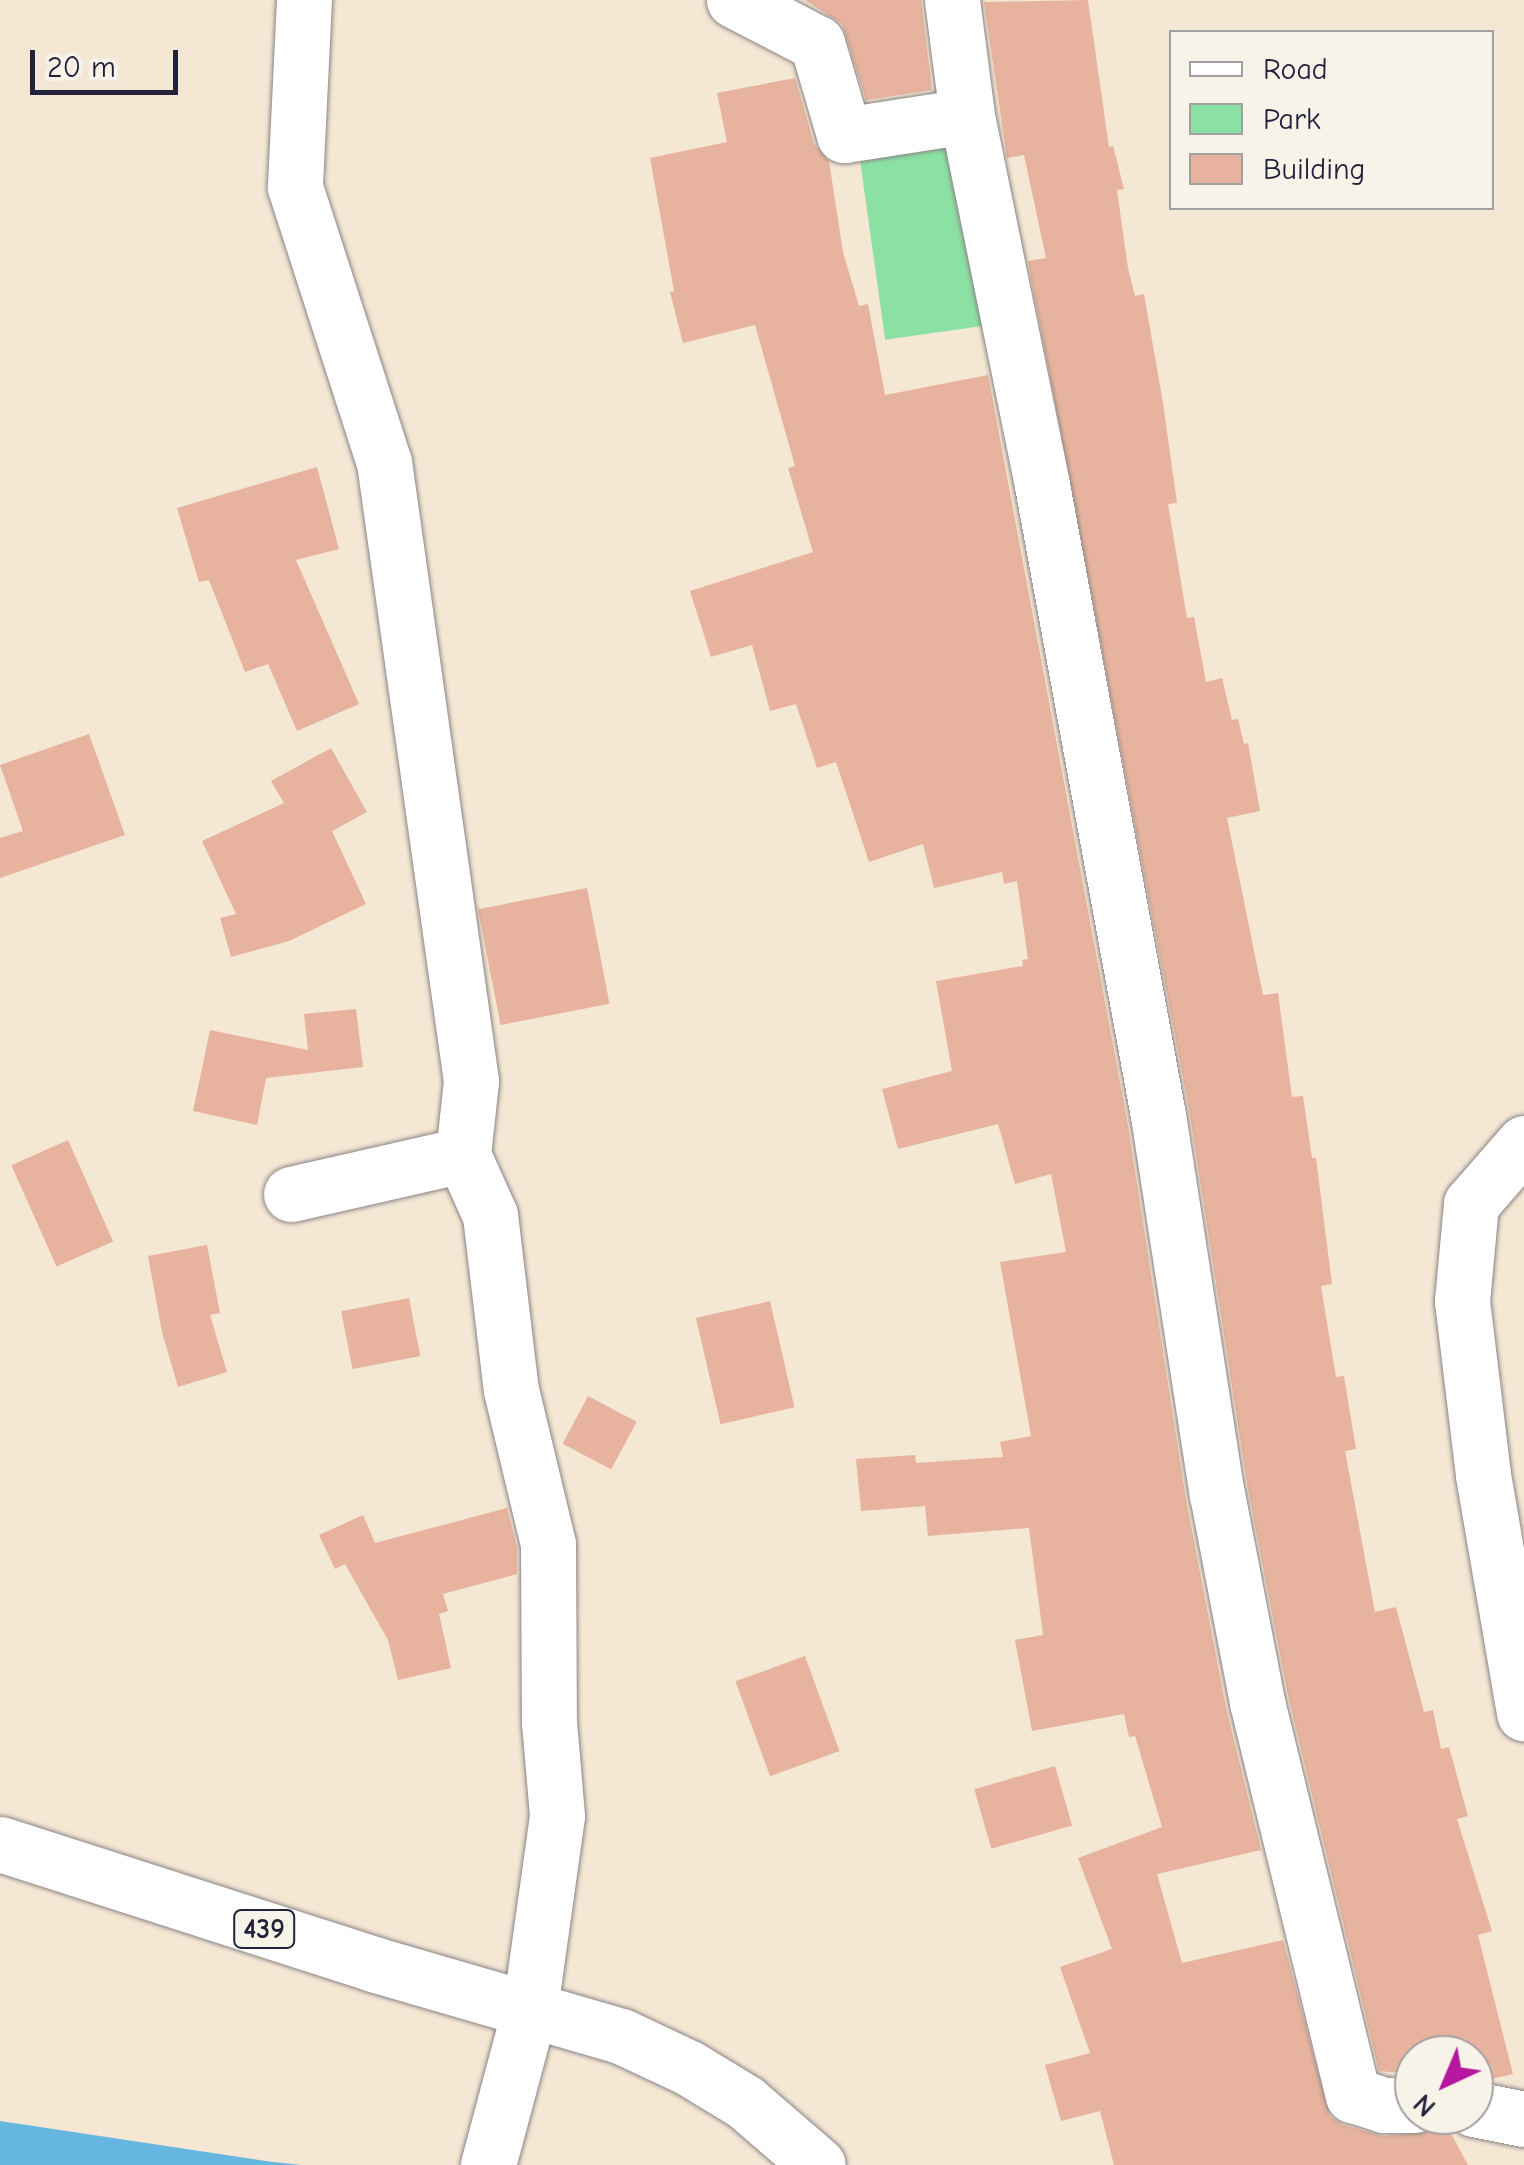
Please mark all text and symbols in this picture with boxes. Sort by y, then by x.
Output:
scale bar [35,30,182,92]
legend [1169,30,1494,210]
text: 20 m [47,50,116,85]
text: Road [1263,52,1328,87]
text: Park [1263,102,1320,137]
text: Building [1263,152,1366,187]
road number: 439 [232,1906,296,1952]
north arrow [1394,2035,1494,2135]
text: N [1407,2087,1442,2123]

